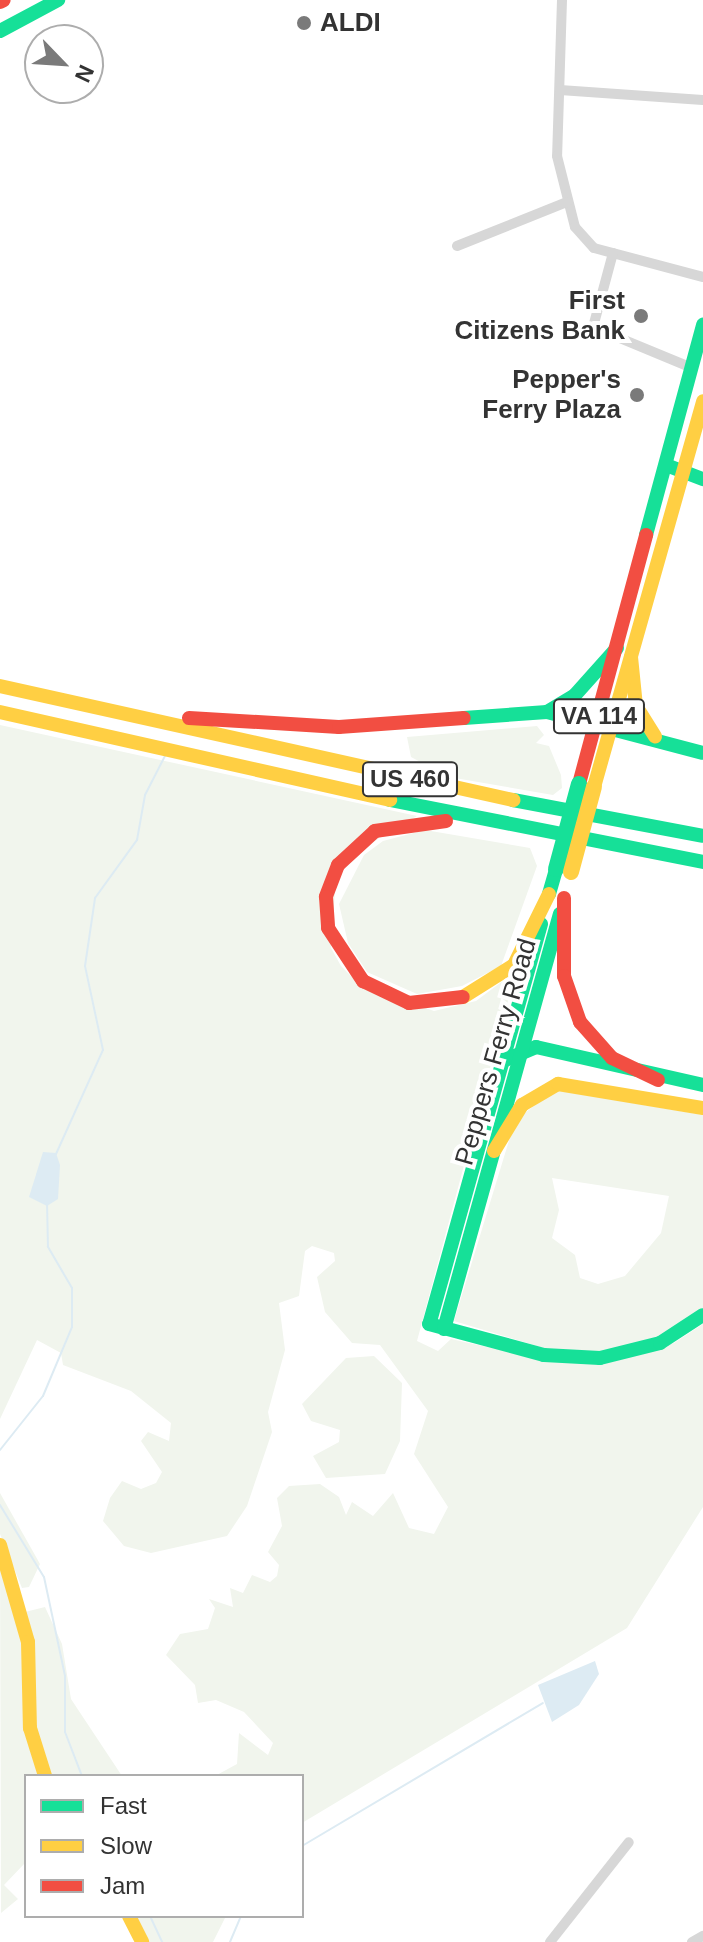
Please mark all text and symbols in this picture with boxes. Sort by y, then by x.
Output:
place label: ALDI [320,7,381,39]
marker: ALDI [295,14,313,32]
north arrow [24,24,104,104]
text: N [70,61,99,86]
place label: First Citizens Bank [455,285,625,346]
marker: First Citizens Bank [632,307,650,325]
place label: Pepper's Ferry Plaza [482,364,621,426]
marker: Pepper's Ferry Plaza [628,386,646,404]
road number: VA 114 [551,696,647,736]
road number: US 460 [360,759,460,799]
street label: Peppers Ferry Road [449,935,543,1169]
legend [24,1774,304,1918]
text: Fast [100,1792,147,1819]
text: Slow [100,1832,152,1859]
text: Jam [100,1872,145,1899]

